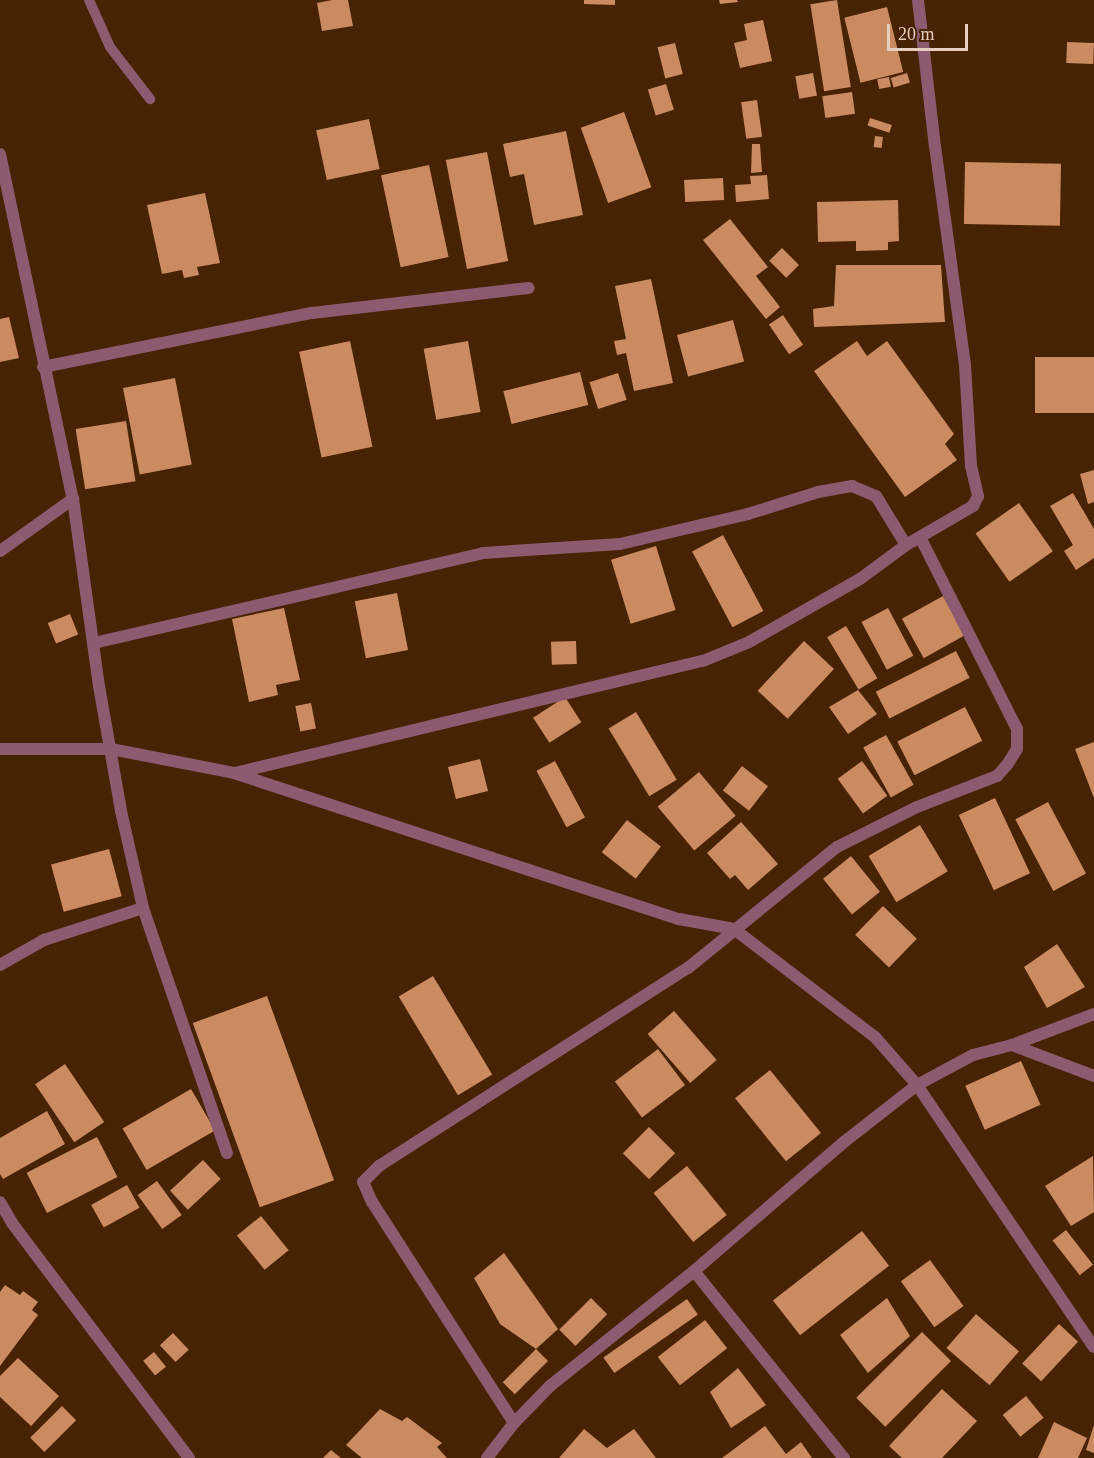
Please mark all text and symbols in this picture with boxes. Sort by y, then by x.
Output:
scale bar [890,12,971,50]
text: 20 m [898,24,935,44]

